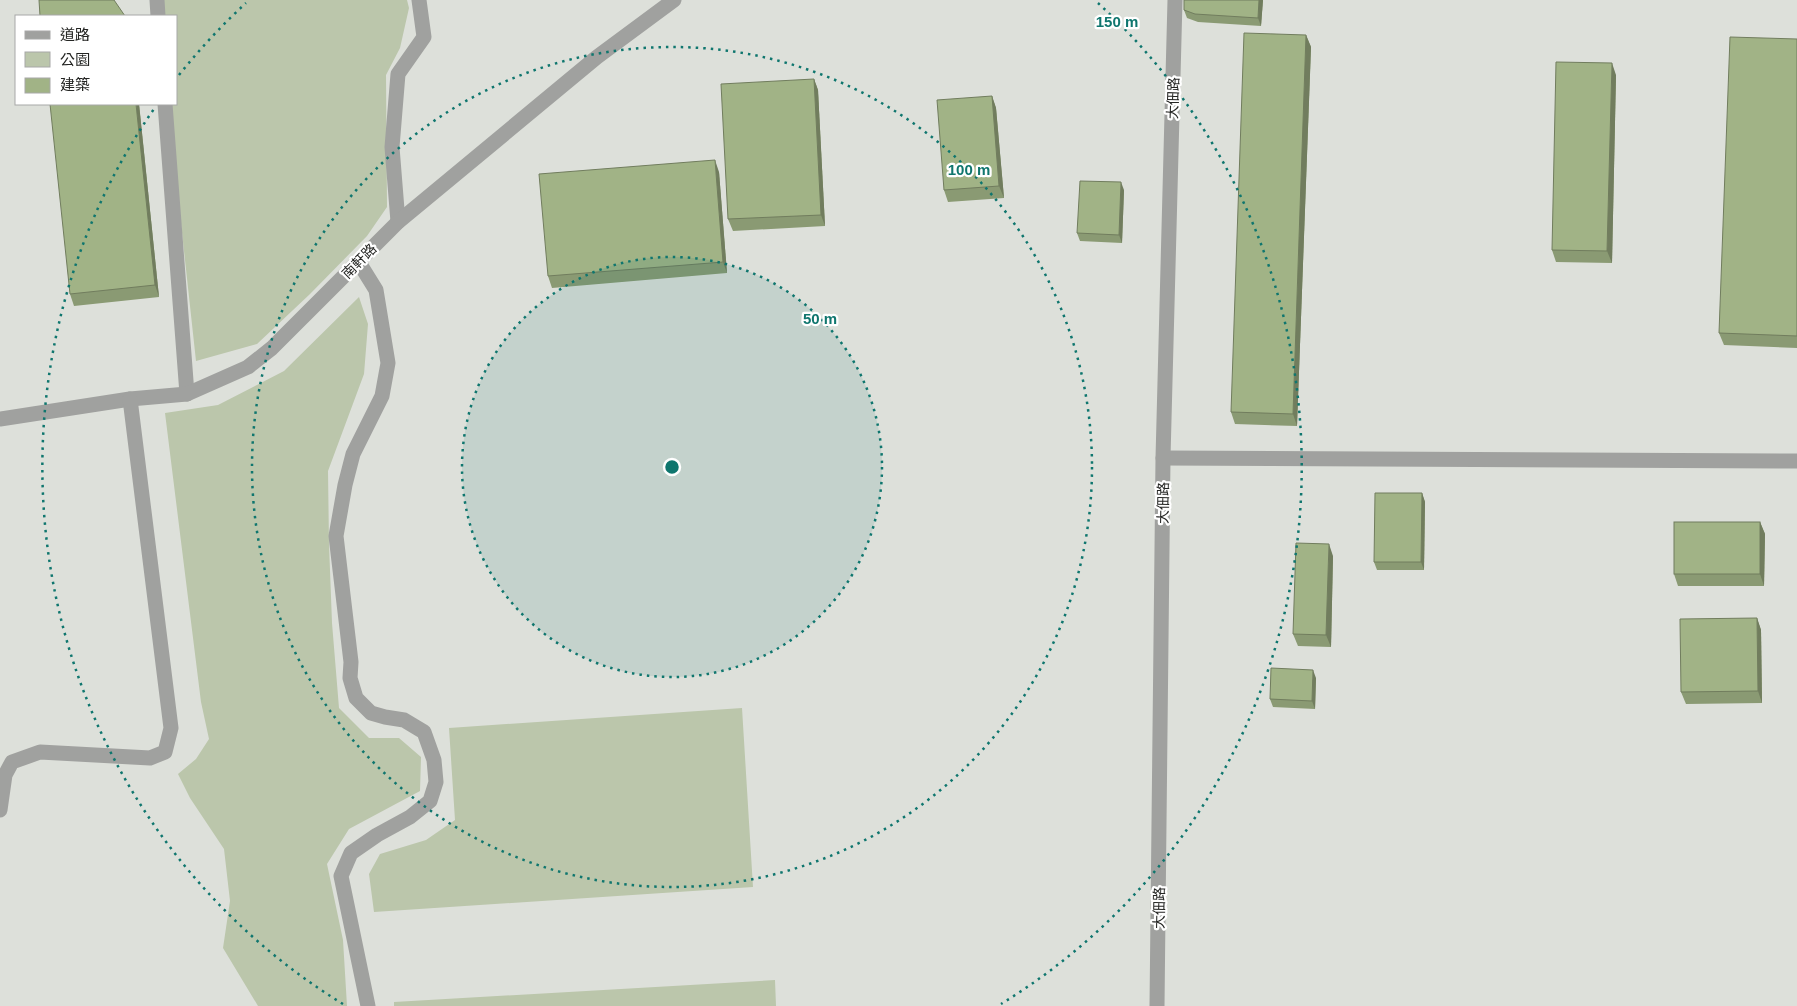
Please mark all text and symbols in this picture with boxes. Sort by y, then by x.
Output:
text: 150 m [1096,13,1138,30]
legend [15,15,178,105]
text: 道路 [60,26,90,43]
text: 公園 [60,51,90,68]
text: 建築 [60,76,90,93]
street label: 大佃路 [1164,77,1182,119]
text: 100 m [948,161,990,178]
street label: 南軒路 [338,240,380,282]
text: 50 m [803,310,837,327]
centre of rings [663,458,681,476]
street label: 大佃路 [1155,482,1171,524]
street label: 大佃路 [1151,887,1167,929]

